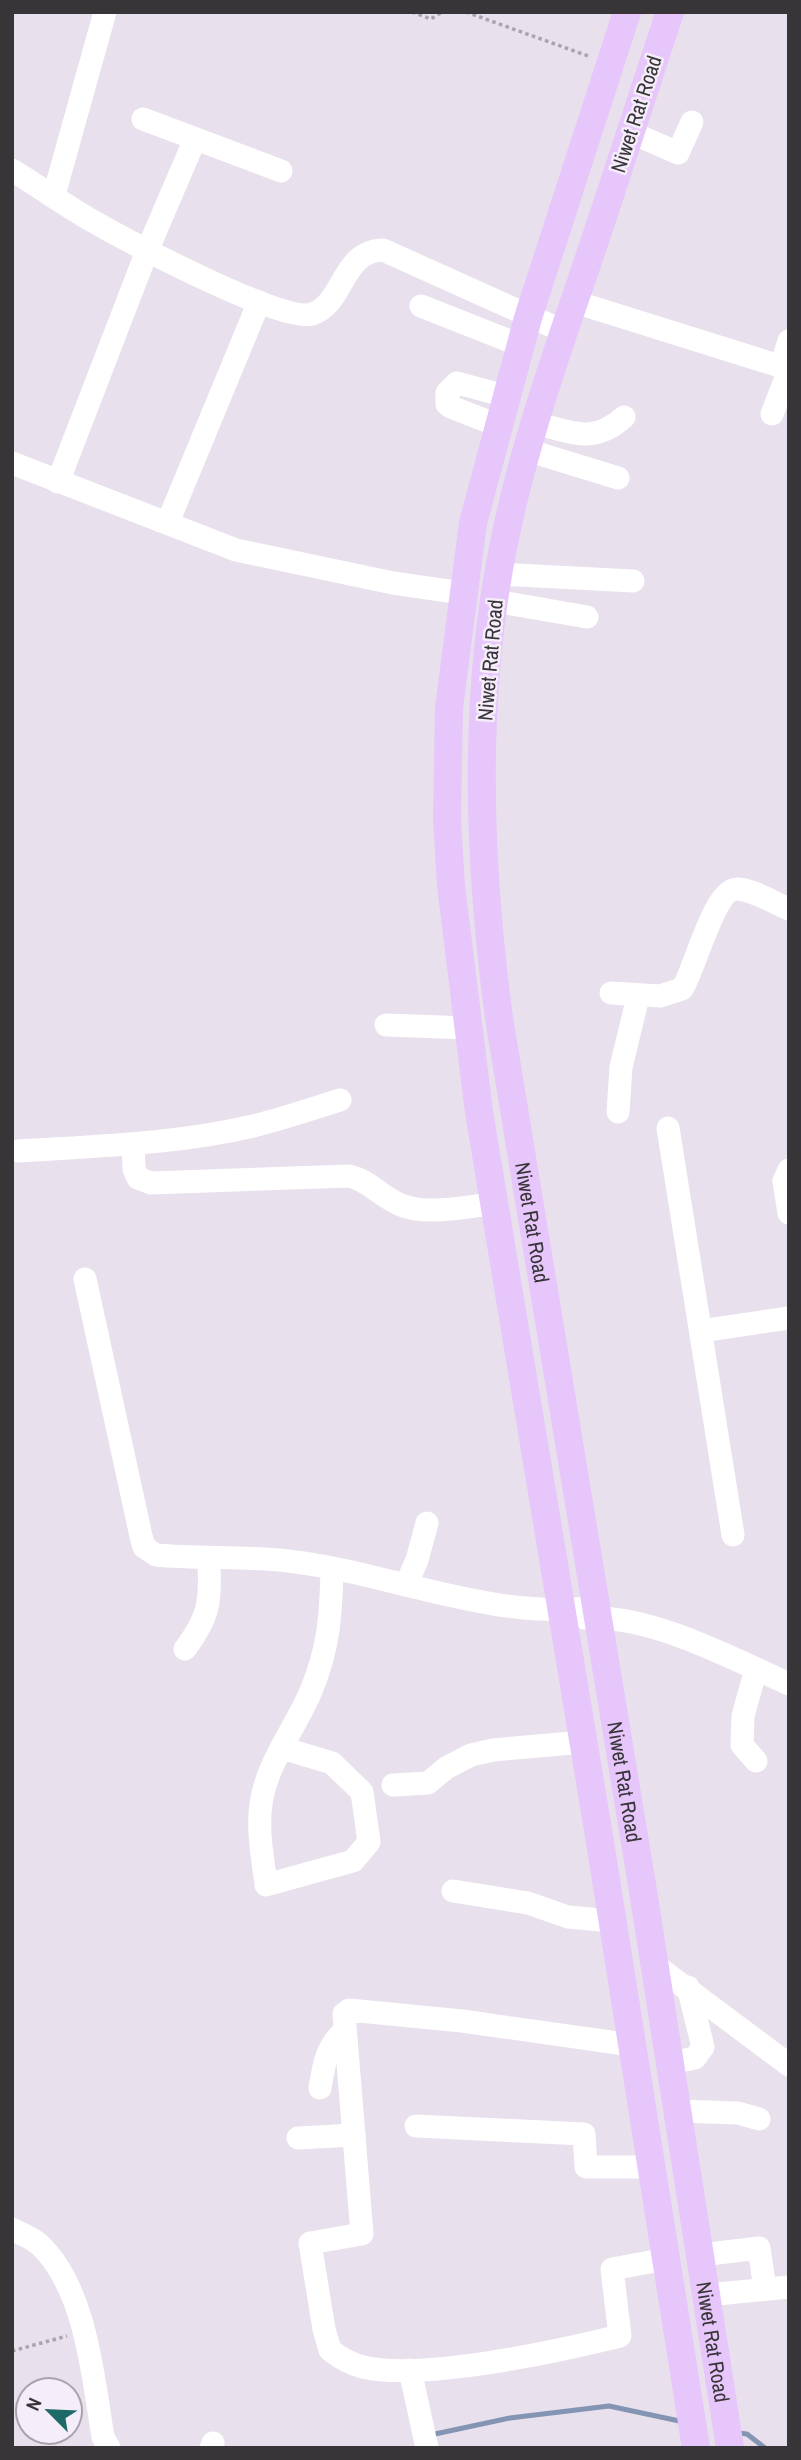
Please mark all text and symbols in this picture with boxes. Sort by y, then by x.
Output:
street label: Niwet Rat Road [603,52,669,176]
street label: Niwet Rat Road [470,598,510,722]
street label: Niwet Rat Road [509,1160,557,1285]
street label: Niwet Rat Road [601,1719,649,1844]
street label: Niwet Rat Road [690,2280,737,2404]
north arrow [14,2376,84,2446]
text: N [19,2394,48,2415]

